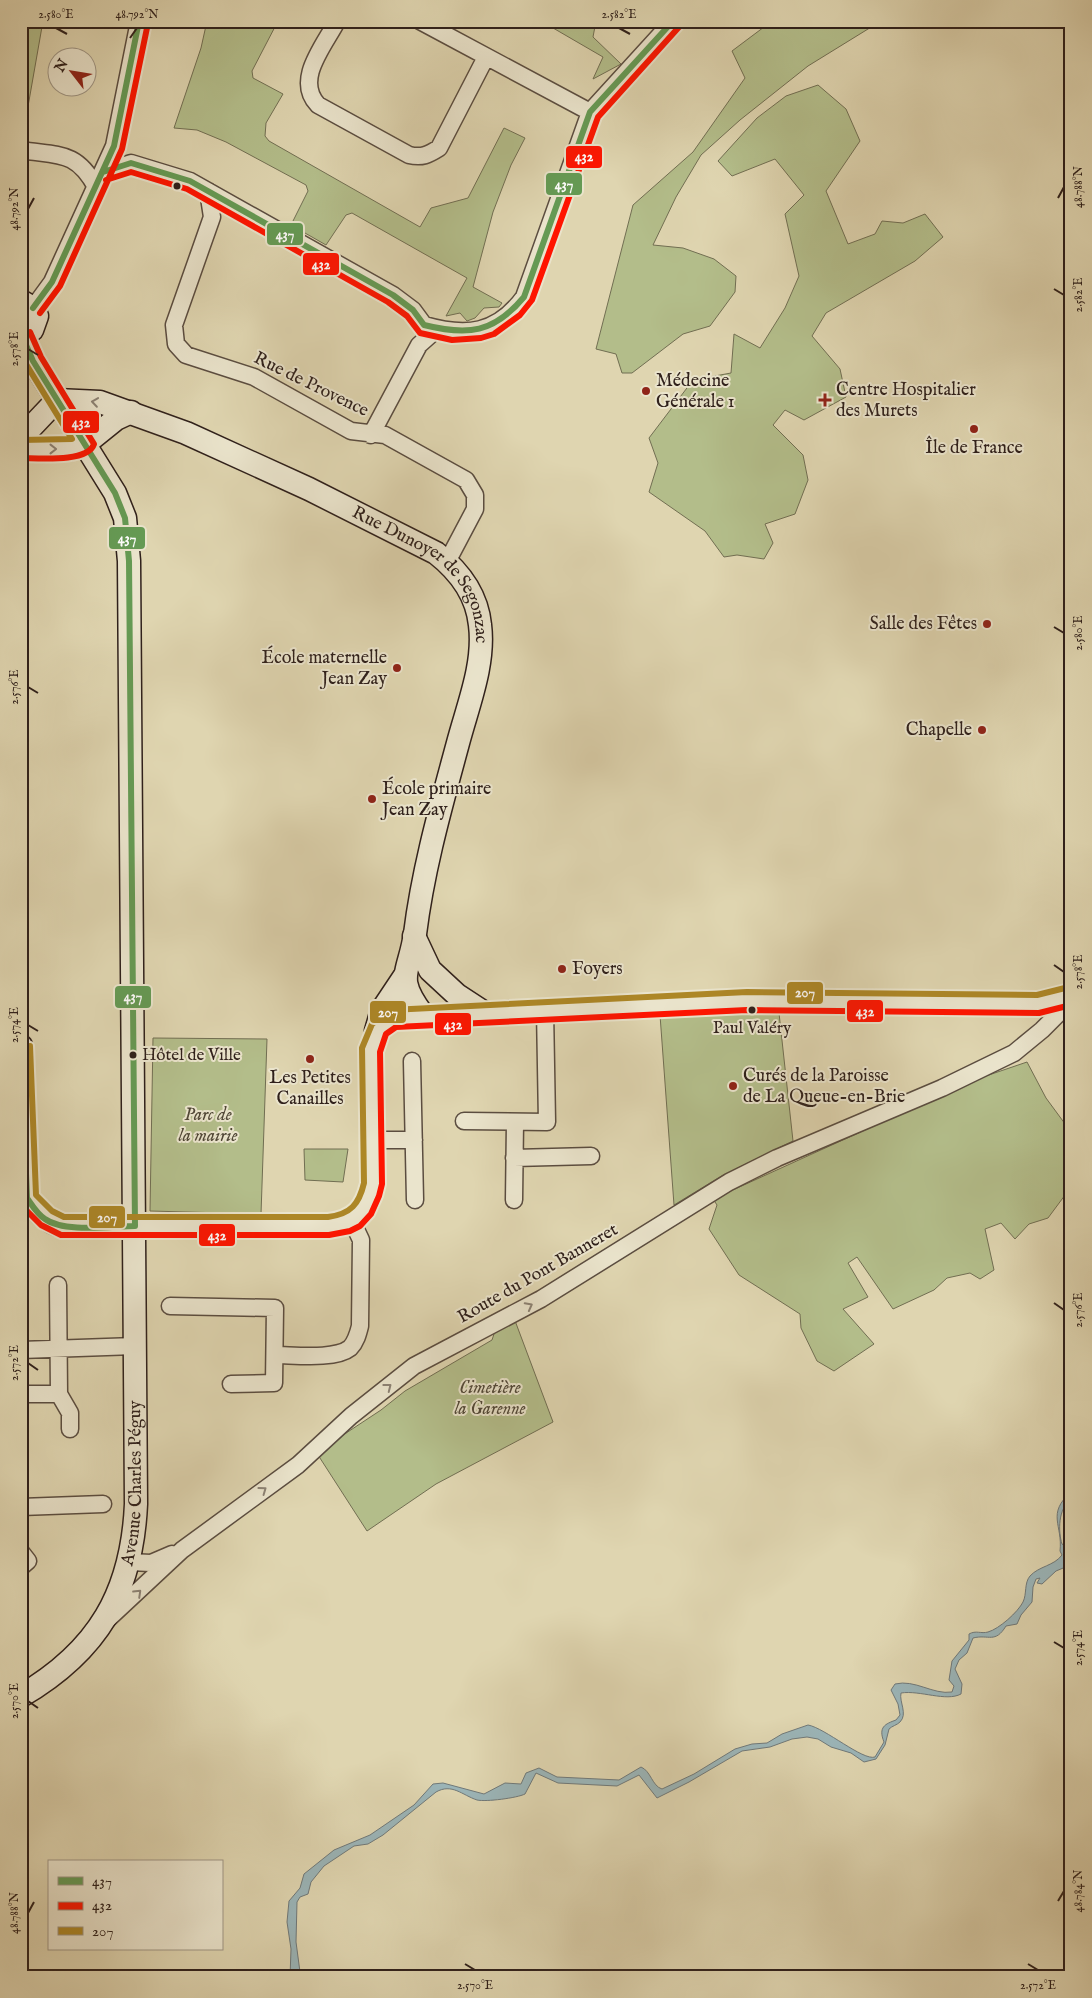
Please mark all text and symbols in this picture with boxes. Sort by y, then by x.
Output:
text: 2.580°E [38,7,74,22]
text: 48.792°N [115,7,159,22]
text: 2.582°E [601,7,637,22]
north arrow [48,48,98,98]
text: N [50,56,73,77]
line badge: 432 [565,145,603,169]
text: 432 [575,148,594,166]
text: 48.788°N [1071,166,1086,208]
line badge: 437 [545,172,583,196]
text: 437 [555,176,574,194]
unlabelled marker [172,181,182,191]
text: 48.792°N [7,187,22,231]
line badge: 437 [266,222,304,246]
text: 437 [276,226,295,244]
line badge: 432 [302,252,340,276]
text: 432 [312,256,331,274]
text: 2.582°E [1071,277,1086,313]
text: 2.578°E [7,332,22,367]
street label: Rue de Provence [250,347,372,423]
place label: Médecine Générale 1 [656,370,735,414]
place label: Centre Hospitalier des Murets [836,379,976,423]
marker: Médecine Générale 1 [640,385,652,397]
marker: Centre Hospitalier des Murets [818,393,832,407]
one-way arrow [90,397,98,408]
line badge: 432 [62,410,100,434]
text: 432 [72,414,91,432]
marker: Île de France [968,423,980,435]
place label: Île de France [925,435,1023,460]
one-way arrow [50,444,58,454]
street label: Rue Dunoyer de Segonzac [348,501,492,644]
line badge: 437 [108,526,146,550]
text: 437 [118,530,137,548]
place label: Salle des Fêtes [870,613,977,636]
text: 2.580°E [1071,615,1086,651]
marker: Salle des Fêtes [981,618,993,630]
place label: École maternelle Jean Zay [262,645,387,691]
marker: École maternelle Jean Zay [391,662,403,674]
text: 2.576°E [7,669,22,705]
place label: Chapelle [906,719,972,742]
marker: Chapelle [976,724,988,736]
place label: École primaire Jean Zay [380,776,491,822]
marker: École primaire Jean Zay [366,793,378,805]
text: 2.578°E [1071,955,1086,990]
place label: Foyers [572,958,623,981]
marker: Foyers [556,963,568,975]
line badge: 207 [786,981,824,1005]
text: 207 [795,984,815,1002]
line badge: 437 [114,985,152,1009]
text: 437 [124,988,143,1006]
line badge: 432 [846,999,884,1023]
line badge: 207 [369,1000,407,1024]
text: 432 [856,1003,875,1021]
text: 207 [378,1004,398,1022]
marker: Paul Valéry [747,1005,757,1015]
text: 2.574°E [7,1007,22,1043]
line badge: 432 [434,1012,472,1036]
text: 432 [444,1016,463,1034]
place label: Paul Valéry [713,1018,792,1039]
place label: Hôtel de Ville [142,1045,241,1066]
marker: Hôtel de Ville [128,1050,138,1060]
marker: Les Petites Canailles [304,1053,316,1065]
place label: Curés de la Paroisse de La Queue-en-Brie [743,1065,905,1109]
place label: Les Petites Canailles [269,1067,351,1111]
marker: Curés de la Paroisse de La Queue-en-Brie [727,1080,739,1092]
park label: Parc de la mairie [179,1104,237,1148]
line badge: 207 [88,1205,126,1229]
text: 207 [97,1209,117,1227]
street label: Route du Pont Banneret [454,1219,622,1329]
line badge: 432 [198,1223,236,1247]
text: 432 [208,1227,227,1245]
text: 2.576°E [1071,1292,1086,1328]
one-way arrow [524,1302,533,1312]
text: 2.572°E [7,1345,22,1381]
park label: Cimetière la Garenne [454,1377,526,1421]
one-way arrow [383,1383,392,1392]
street label: Avenue Charles Péguy [116,1400,148,1569]
one-way arrow [257,1487,267,1496]
one-way arrow [132,1590,141,1599]
text: 2.574°E [1071,1630,1086,1666]
text: 2.570°E [7,1683,22,1719]
legend [48,1860,222,1950]
text: 48.784°N [1071,1869,1086,1912]
text: 437 [92,1872,112,1891]
text: 48.788°N [7,1892,22,1934]
text: 432 [92,1896,112,1915]
text: 207 [92,1922,113,1941]
text: 2.570°E [457,1978,493,1993]
text: 2.572°E [1020,1978,1056,1993]

